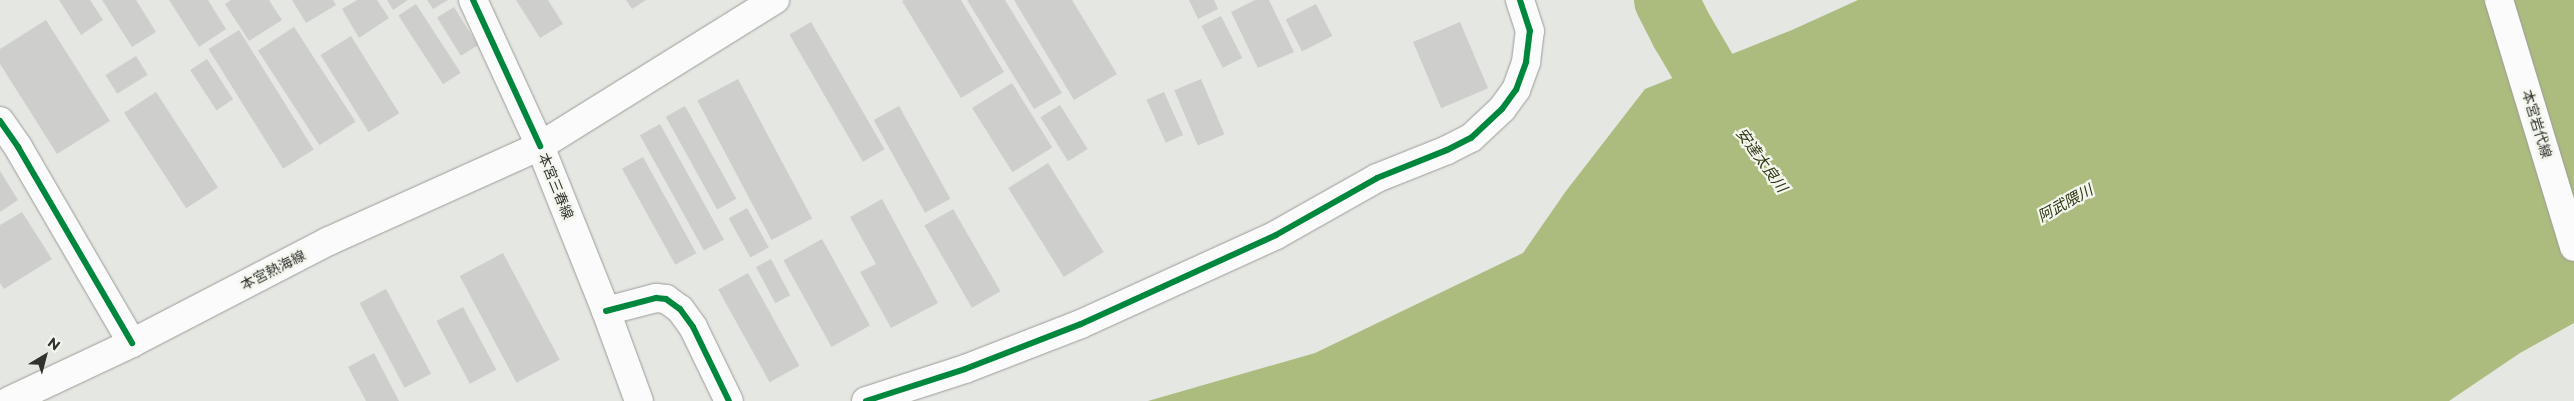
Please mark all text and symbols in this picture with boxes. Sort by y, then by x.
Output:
street label: 本宮岩代線 [2519,88,2555,160]
water label: 安達太良川 [1733,124,1791,196]
street label: 本宮三春線 [535,150,577,222]
water label: 阿武隈川 [2034,181,2096,225]
street label: 本宮熱海線 [238,247,308,293]
north arrow [20,331,70,381]
text: N [44,333,64,355]

